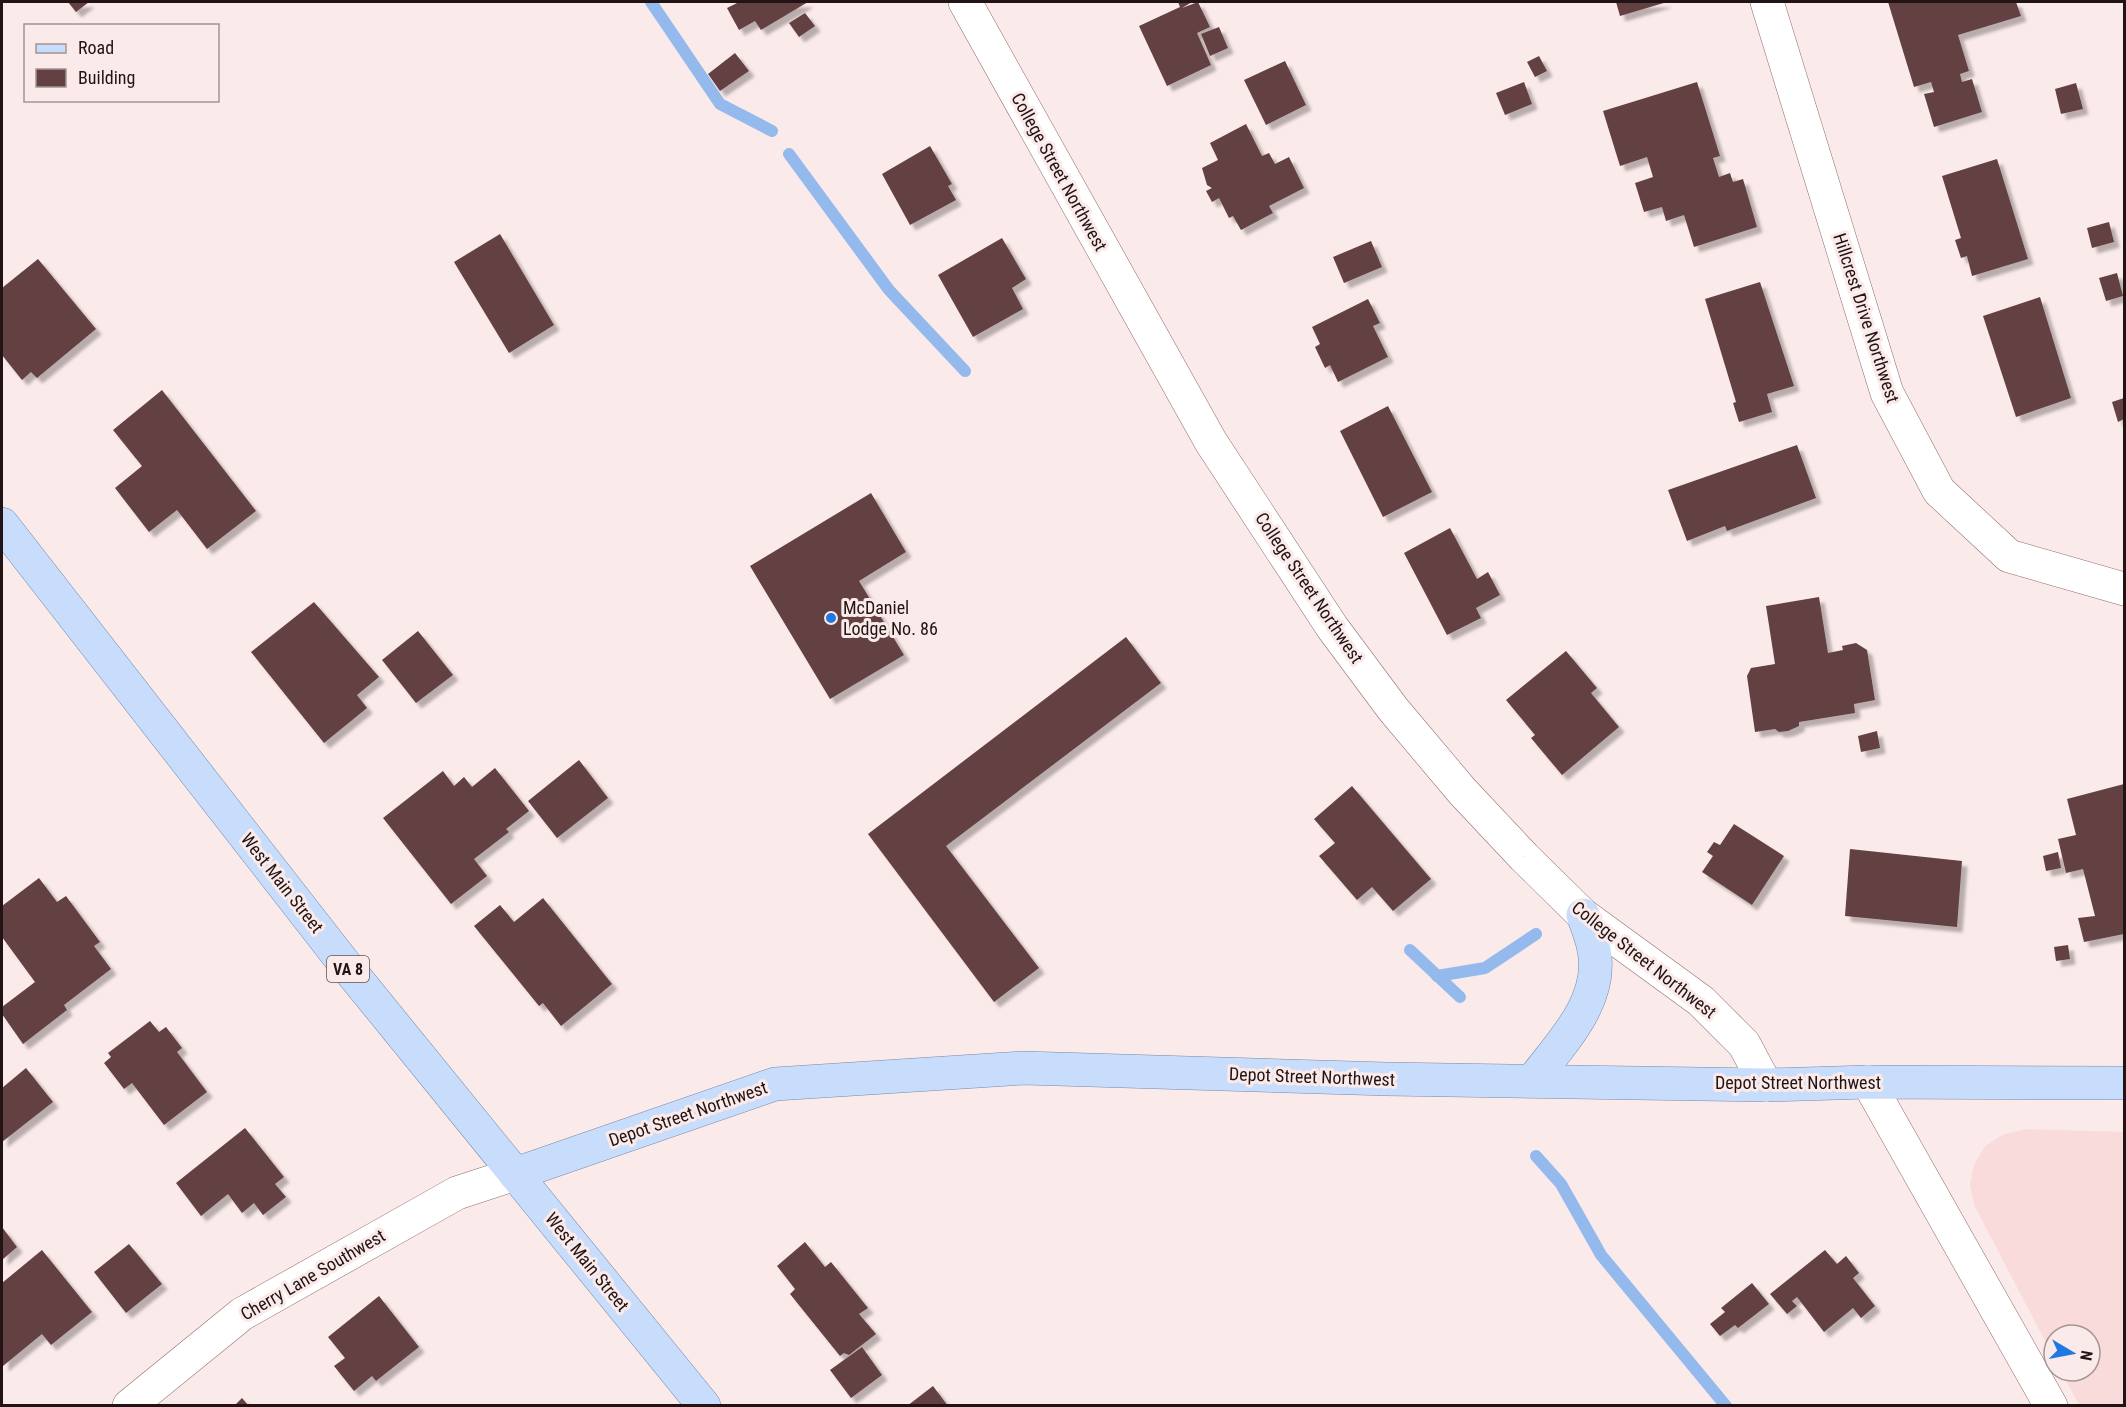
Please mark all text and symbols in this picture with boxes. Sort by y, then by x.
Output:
legend [24,24,219,102]
text: Road [78,37,114,58]
text: Building [78,67,135,88]
street label: College Street Northwest [1007,89,1112,254]
street label: Hillcrest Drive Northwest [1829,230,1904,405]
street label: College Street Northwest [1251,508,1368,667]
place label: McDaniel Lodge No. 86 [843,597,938,639]
marker: McDaniel Lodge No. 86 [824,611,838,625]
street label: West Main Street [237,829,328,937]
street label: College Street Northwest [1568,897,1721,1023]
road number: VA 8 [327,956,369,982]
street label: Depot Street Northwest [1229,1063,1395,1090]
street label: Depot Street Northwest [1715,1072,1881,1093]
street label: Depot Street Northwest [606,1077,770,1151]
street label: West Main Street [541,1208,634,1315]
street label: Cherry Lane Southwest [237,1225,389,1324]
north arrow [2042,1323,2102,1383]
text: N [2076,1349,2096,1362]

